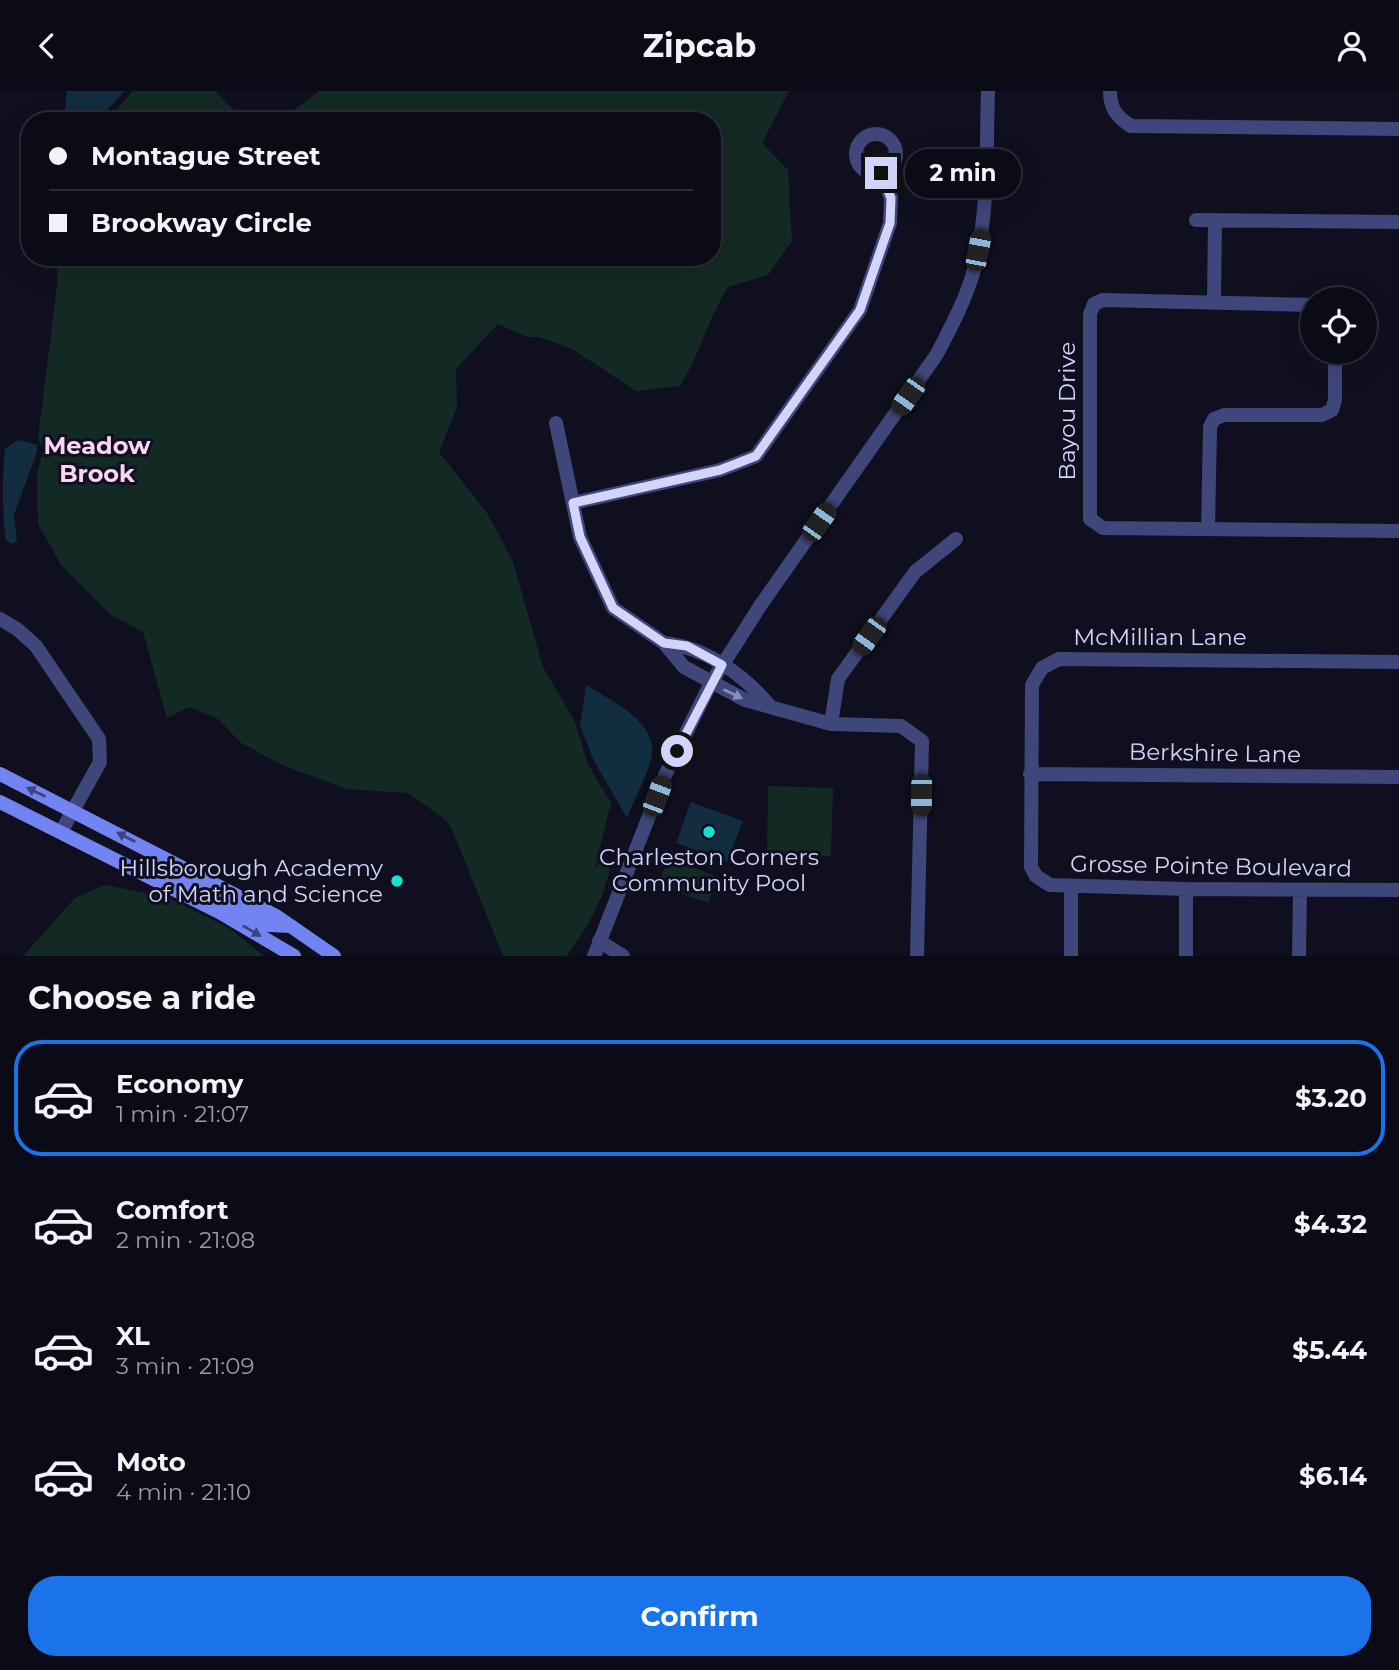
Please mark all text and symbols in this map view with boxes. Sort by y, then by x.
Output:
text: Zipcab [643,26,756,65]
icon: back [28,27,66,65]
icon: person [1333,27,1371,65]
text: Montague Street [91,140,321,172]
callout: 2 min [906,148,1021,197]
route end [865,157,897,189]
text: 2 min [929,159,997,187]
text: Brookway Circle [91,207,312,239]
car [964,227,993,273]
map controls [1300,287,1377,364]
button: locate [1300,287,1377,364]
street label: Bayou Drive [1053,342,1081,480]
car [888,373,929,419]
district label: Meadow Brook [43,431,151,488]
car [799,499,840,545]
car [849,613,890,659]
street label: McMillian Lane [1073,623,1247,651]
one-way arrow [723,688,743,700]
route start [661,735,693,767]
street label: Berkshire Lane [1129,738,1301,768]
car [640,773,675,819]
car [911,774,932,816]
one-way arrow [26,786,46,798]
marker: Charleston Corners Community Pool [701,824,717,840]
one-way arrow [116,832,136,843]
place label: Charleston Corners Community Pool [599,843,819,897]
street label: Grosse Pointe Boulevard [1070,850,1352,882]
place label: Hillsborough Academy of Math and Science [120,854,384,908]
marker: Hillsborough Academy of Math and Science [389,873,405,889]
one-way arrow [242,925,262,937]
text: Choose a ride [28,978,256,1017]
icon: car [32,1067,95,1130]
text: Economy [116,1068,243,1100]
text: $3.20 [1295,1082,1367,1114]
text: 1 min · 21:07 [116,1100,249,1128]
icon: car [32,1193,95,1256]
text: Comfort [116,1194,228,1226]
text: $4.32 [1294,1208,1367,1240]
text: 2 min · 21:08 [116,1226,255,1254]
icon: car [32,1319,95,1382]
text: XL [116,1320,150,1352]
text: $5.44 [1292,1334,1367,1366]
text: 3 min · 21:09 [116,1352,254,1380]
icon: car [32,1445,95,1508]
text: Moto [116,1446,186,1478]
text: $6.14 [1299,1460,1367,1492]
text: 4 min · 21:10 [116,1478,251,1506]
button: Confirm [28,1576,1371,1656]

